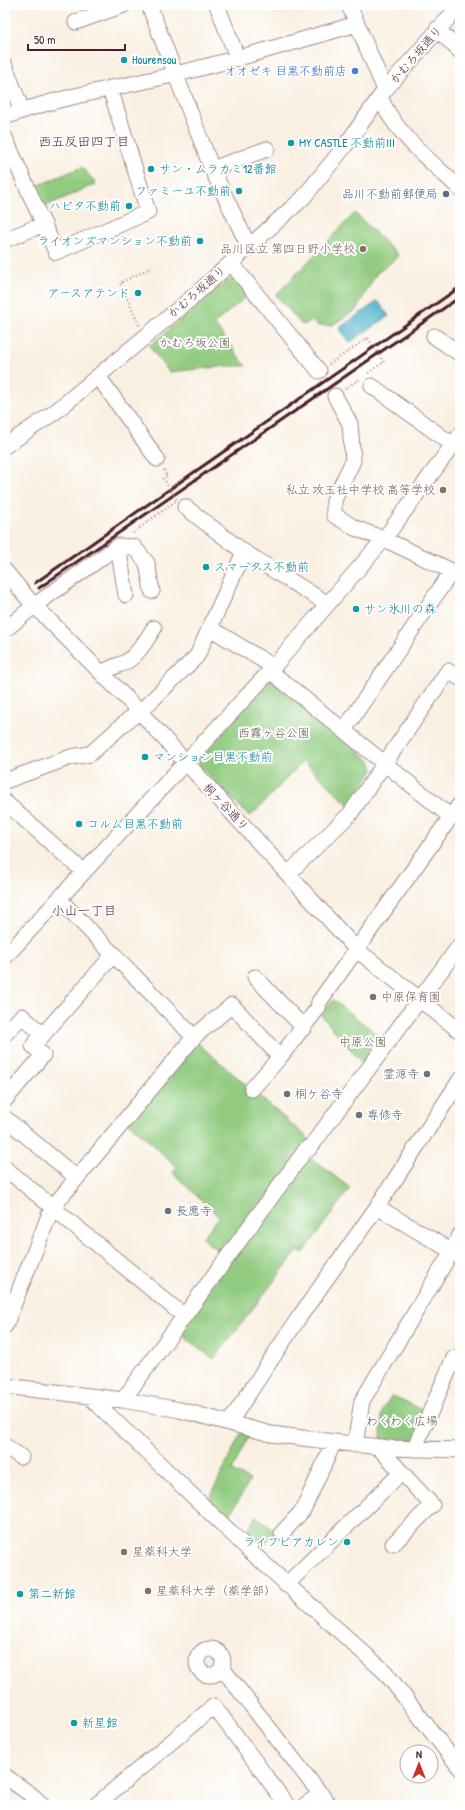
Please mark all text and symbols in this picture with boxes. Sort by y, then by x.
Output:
street label: かむろ坂通り [386,22,446,87]
scale bar [28,26,125,52]
text: 50 m [34,31,55,48]
place label: Hourensou [132,51,177,68]
marker: Hourensou [119,55,129,65]
place label: オオゼキ 目黒不動前店 [224,62,347,79]
marker: オオゼキ 目黒不動前店 [350,66,360,76]
district label: 西五反田四丁目 [38,132,130,150]
place label: MY CASTLE 不動前III [299,134,395,151]
marker: MY CASTLE 不動前III [286,138,296,148]
place label: サン・ムラカミ12番館 [159,160,277,177]
marker: サン・ムラカミ12番館 [146,164,156,174]
place label: ファミーユ不動前 [135,182,231,199]
place label: 品川不動前郵便局 [342,185,438,202]
marker: ファミーユ不動前 [234,186,244,196]
marker: 品川不動前郵便局 [441,189,451,199]
place label: ハビタ不動前 [49,197,121,214]
marker: ハビタ不動前 [124,201,134,211]
place label: ライオンズマンション不動前 [37,232,192,249]
marker: ライオンズマンション不動前 [195,236,205,246]
place label: 品川区立 第四日野小学校 [220,240,355,257]
marker: 品川区立 第四日野小学校 [358,244,368,254]
street label: かむろ坂通り [164,262,229,322]
place label: アースアテンド [47,284,130,301]
marker: アースアテンド [133,288,143,298]
park label: かむろ坂公園 [159,334,231,351]
place label: 私立 攻玉社中学校 高等学校 [285,481,435,498]
marker: 私立 攻玉社中学校 高等学校 [438,485,448,495]
place label: スマータス不動前 [214,558,309,575]
marker: スマータス不動前 [201,562,211,572]
place label: サン氷川の森 [364,600,436,617]
marker: サン氷川の森 [351,604,361,614]
park label: 西霧ヶ谷公園 [238,724,310,741]
place label: マンション目黒不動前 [153,748,273,765]
marker: マンション目黒不動前 [140,752,150,762]
street label: 桐ヶ谷通り [200,779,253,834]
place label: コルム目黒不動前 [87,815,183,832]
marker: コルム目黒不動前 [74,819,84,829]
district label: 小山一丁目 [51,901,117,919]
place label: 中原保育園 [381,988,441,1005]
marker: 中原保育園 [368,992,378,1002]
park label: 中原公園 [339,1033,387,1050]
place label: 霊源寺 [383,1065,419,1082]
marker: 霊源寺 [422,1069,432,1079]
place label: 桐ケ谷寺 [295,1085,343,1102]
marker: 桐ケ谷寺 [282,1089,292,1099]
place label: 専修寺 [367,1106,403,1123]
marker: 専修寺 [354,1110,364,1120]
place label: 長應寺 [176,1202,212,1219]
marker: 長應寺 [163,1206,173,1216]
park label: わくわく広場 [366,1412,438,1429]
place label: ライフピアカレン [243,1533,339,1550]
marker: ライフピアカレン [342,1537,352,1547]
place label: 星薬科大学 [132,1543,192,1560]
marker: 星薬科大学 [119,1547,129,1557]
place label: 星薬科大学（薬学部） [156,1582,276,1599]
place label: 第二新館 [28,1585,76,1602]
marker: 星薬科大学（薬学部） [143,1586,153,1596]
marker: 第二新館 [15,1589,25,1599]
place label: 新星館 [82,1714,118,1731]
marker: 新星館 [69,1718,79,1728]
north arrow [399,1744,439,1784]
text: N [416,1747,422,1761]

